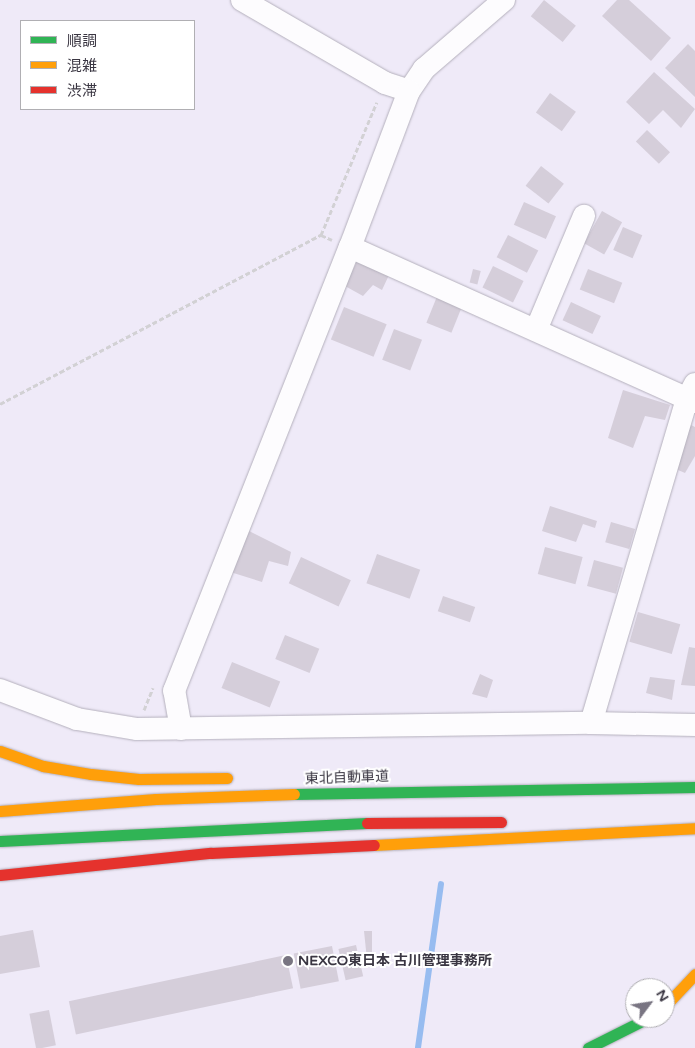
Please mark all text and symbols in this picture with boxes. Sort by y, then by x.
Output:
legend [20,20,195,110]
text: 順調 [67,32,97,50]
text: 混雑 [67,57,97,75]
text: 渋滞 [67,82,97,100]
street label: 東北自動車道 [305,768,389,788]
place label: NEXCO東日本 古川管理事務所 [298,953,492,969]
marker: NEXCO東日本 古川管理事務所 [282,955,294,967]
north arrow [625,978,675,1028]
text: N [652,986,673,1005]

